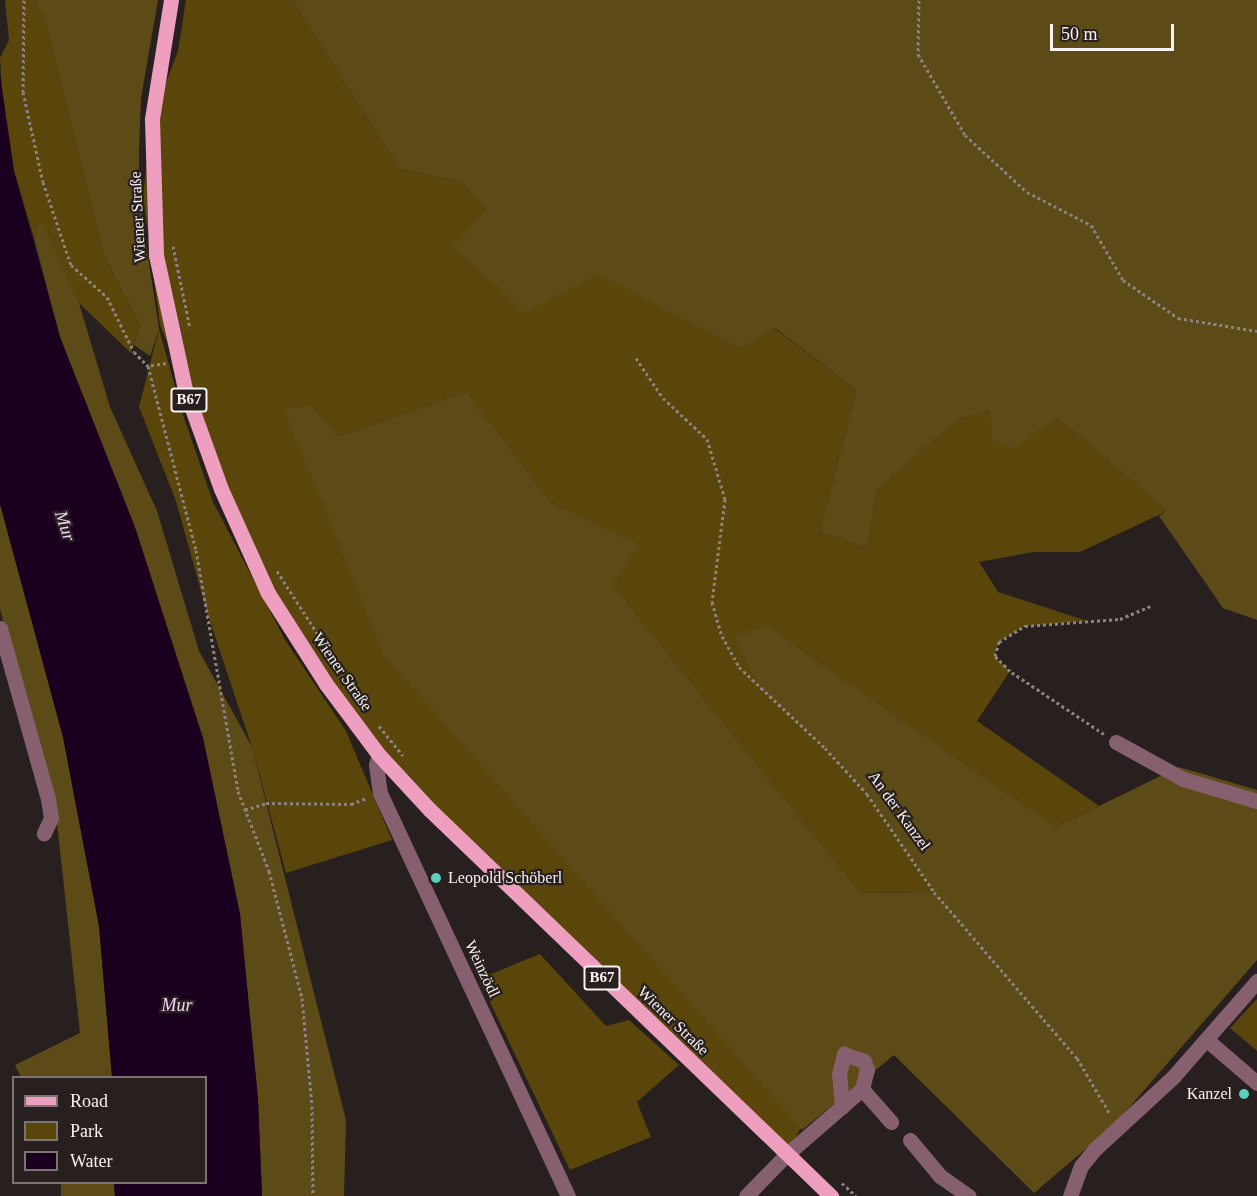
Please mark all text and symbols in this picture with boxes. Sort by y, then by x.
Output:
scale bar [1053,12,1178,50]
text: 50 m [1061,24,1098,44]
street label: Wiener Straße [126,171,150,263]
road number: B67 [170,388,208,412]
water label: Mur [50,508,80,544]
street label: Wiener Straße [308,629,376,715]
street label: An der Kanzel [864,768,934,854]
place label: Leopold Schöberl [448,868,562,888]
marker: Leopold Schöberl [429,871,443,885]
street label: Weinzödl [460,937,504,1001]
road number: B67 [582,966,622,990]
street label: Wiener Straße [633,982,713,1060]
water label: Mur [162,994,192,1016]
legend [12,1076,207,1184]
place label: Kanzel [1187,1084,1232,1104]
marker: Kanzel [1237,1087,1251,1101]
text: Road [70,1091,108,1111]
text: Park [70,1121,103,1141]
text: Water [70,1151,113,1171]

